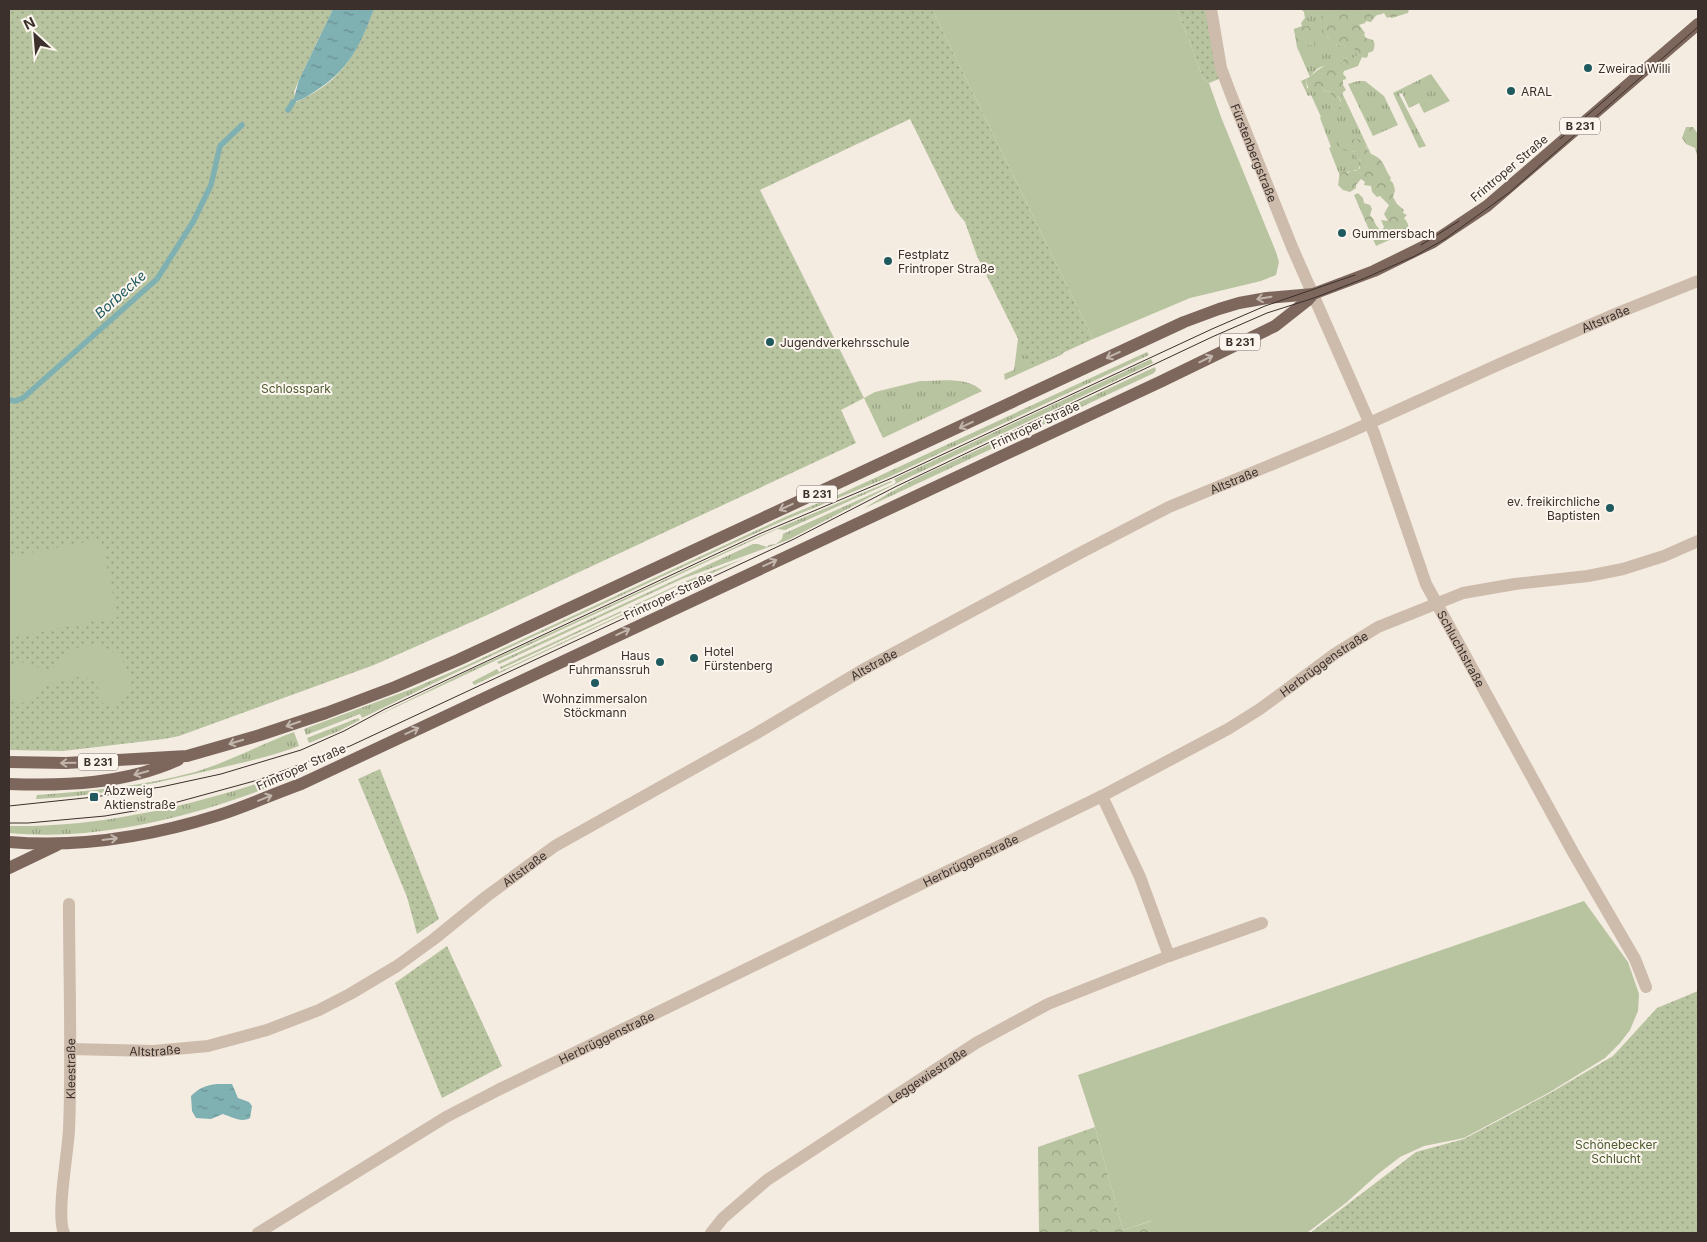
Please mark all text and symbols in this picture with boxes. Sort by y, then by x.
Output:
north arrow [10,10,60,60]
text: N [21,13,38,33]
place label: Zweirad Willi [1598,61,1671,76]
marker: Zweirad Willi [1582,62,1594,74]
place label: ARAL [1521,84,1552,99]
marker: ARAL [1505,85,1517,97]
street label: Fürstenbergstraße [1228,101,1281,204]
road number: B 231 [1560,118,1600,134]
street label: Frintroper Straße [1467,131,1551,205]
place label: Gummersbach [1352,226,1435,241]
marker: Gummersbach [1336,227,1348,239]
place label: Festplatz Frintroper Straße [898,247,994,276]
marker: Festplatz Frintroper Straße [882,255,894,267]
water label: Borbecke [91,267,149,321]
one-way arrow [1256,294,1272,304]
street label: Altstraße [1579,302,1632,335]
road number: B 231 [1220,334,1260,351]
place label: Jugendverkehrsschule [780,335,910,350]
marker: Jugendverkehrsschule [764,336,776,348]
one-way arrow [1106,351,1121,361]
one-way arrow [1198,354,1213,364]
park label: Schlosspark [261,381,331,396]
street label: Frintroper Straße [988,398,1082,452]
one-way arrow [958,420,973,430]
street label: Altstraße [1208,463,1261,497]
road number: B 231 [797,486,837,502]
place label: ev. freikirchliche Baptisten [1507,494,1600,523]
marker: ev. freikirchliche Baptisten [1604,502,1616,514]
one-way arrow [779,503,794,513]
one-way arrow [762,558,777,567]
street label: Frintroper Straße [621,569,715,623]
street label: Schluchtstraße [1434,607,1488,690]
one-way arrow [615,627,630,636]
street label: Herbrüggenstraße [1277,628,1371,700]
place label: Hotel Fürstenberg [704,644,773,673]
street label: Altstraße [847,645,900,683]
place label: Haus Fuhrmanssruh [569,648,650,677]
marker: Hotel Fürstenberg [688,652,700,664]
marker: Haus Fuhrmanssruh [654,656,666,668]
marker: Wohnzimmersalon Stöckmann [589,677,601,689]
place label: Wohnzimmersalon Stöckmann [543,691,647,720]
one-way arrow [286,720,301,729]
one-way arrow [405,726,420,736]
one-way arrow [228,738,244,748]
street label: Frintroper Straße [254,741,348,793]
road number: B 231 [78,754,118,770]
one-way arrow [61,758,77,768]
one-way arrow [134,769,150,778]
place label: Abzweig Aktienstraße [104,783,176,812]
marker: Abzweig Aktienstraße [88,791,100,803]
one-way arrow [256,793,272,802]
street label: Herbrüggenstraße [920,830,1021,890]
one-way arrow [101,833,117,843]
street label: Altstraße [499,847,549,890]
street label: Herbrüggenstraße [556,1008,657,1067]
street label: Kleestraße [62,1038,78,1099]
street label: Altstraße [129,1041,181,1059]
street label: Leggewiestraße [885,1044,969,1106]
park label: Schönebecker Schlucht [1575,1137,1657,1166]

